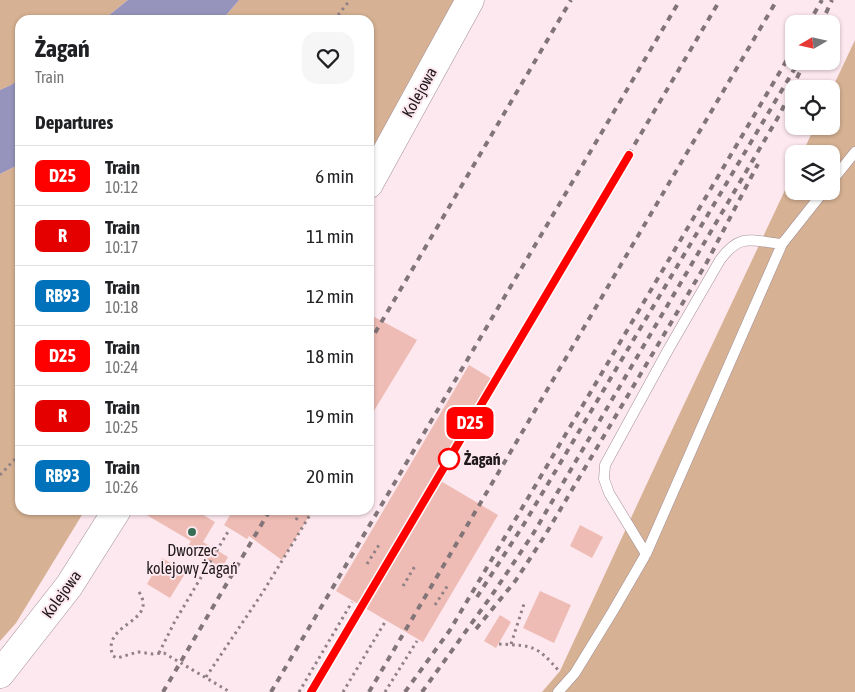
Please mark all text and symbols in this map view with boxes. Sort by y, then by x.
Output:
north arrow [785,15,840,70]
map controls [785,15,840,200]
button: heart [302,32,354,84]
text: Żagań [35,35,90,62]
street label: Kolejowa [398,64,441,121]
text: Train [35,68,64,86]
button: locate [785,80,840,135]
text: Departures [35,111,113,133]
button: layers [785,145,840,200]
text: Train [105,156,140,178]
text: D25 [49,165,76,186]
text: 6 min [315,165,354,187]
text: 10:12 [105,178,138,196]
text: Train [105,216,140,238]
text: R [58,225,67,246]
text: 11 min [306,225,354,247]
text: 10:17 [105,238,138,256]
text: Train [105,276,140,298]
text: RB93 [45,285,80,306]
text: 12 min [306,285,354,307]
text: 10:18 [105,298,138,316]
text: Train [105,336,140,358]
text: D25 [49,345,76,366]
text: 18 min [306,345,354,367]
text: 10:24 [105,358,138,376]
text: Train [105,396,140,418]
text: R [58,405,67,426]
text: 19 min [306,405,354,427]
line badge: D25 [441,407,499,439]
text: D25 [457,412,484,433]
text: 10:25 [105,418,138,436]
marker: Żagań [438,448,460,470]
place label: Żagań [464,450,501,468]
text: Train [105,456,140,478]
text: RB93 [45,465,80,486]
text: 20 min [306,465,354,487]
text: 10:26 [105,478,138,496]
marker: Dworzec kolejowy Żagań [186,526,198,538]
place label: Dworzec kolejowy Żagań [146,541,238,578]
street label: Kolejowa [38,567,85,622]

